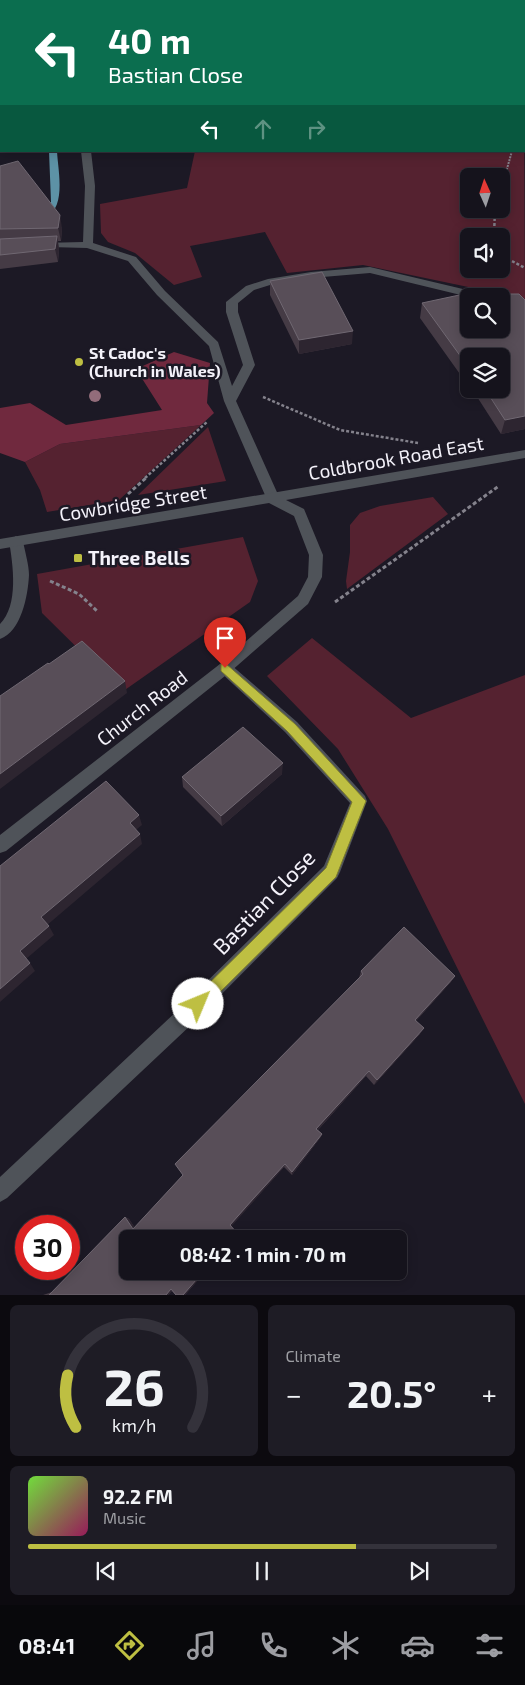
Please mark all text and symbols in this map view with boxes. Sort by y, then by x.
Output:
text: 40 m [108,19,191,61]
icon: left [25,20,90,85]
text: Bastian Close [108,61,243,87]
icon: left [196,115,224,143]
icon: ahead [249,115,277,143]
icon: right [302,115,330,143]
north arrow [460,168,510,218]
map controls [460,168,510,398]
button: sound [460,228,510,278]
button: search [460,288,510,338]
place label: St Cadoc's (Church in Wales) [89,343,221,380]
button: layers [460,348,510,398]
marker: St Cadoc's (Church in Wales) [73,356,85,368]
street label: Coldbrook Road East [306,431,485,484]
street label: Cowbridge Street [58,479,208,526]
place label: Three Bells [88,546,190,569]
marker: Three Bells [72,552,84,564]
pin [204,617,246,668]
icon: arrive [211,624,239,652]
street label: Church Road [92,665,191,750]
street label: Bastian Close [207,844,320,959]
position arrow [171,977,223,1029]
speed limit sign: 30 [15,1215,80,1280]
text: 08:42 · 1 min · 70 m [180,1243,346,1266]
text: Climate [286,1346,341,1365]
text: 26 [103,1354,164,1416]
text: 20.5° [347,1370,436,1416]
text: − [286,1377,302,1411]
text: + [482,1377,497,1411]
text: km/h [112,1414,156,1436]
text: 92.2 FM [103,1485,173,1508]
text: Music [103,1508,146,1527]
icon: previous [92,1557,120,1585]
icon: pause [248,1557,276,1585]
icon: next [405,1557,433,1585]
icon: directions [112,1628,147,1663]
icon: music [184,1628,219,1663]
icon: phone [256,1628,291,1663]
icon: climate [328,1628,363,1663]
icon: car [400,1628,435,1663]
icon: filters [472,1628,507,1663]
text: 08:41 [18,1632,75,1658]

